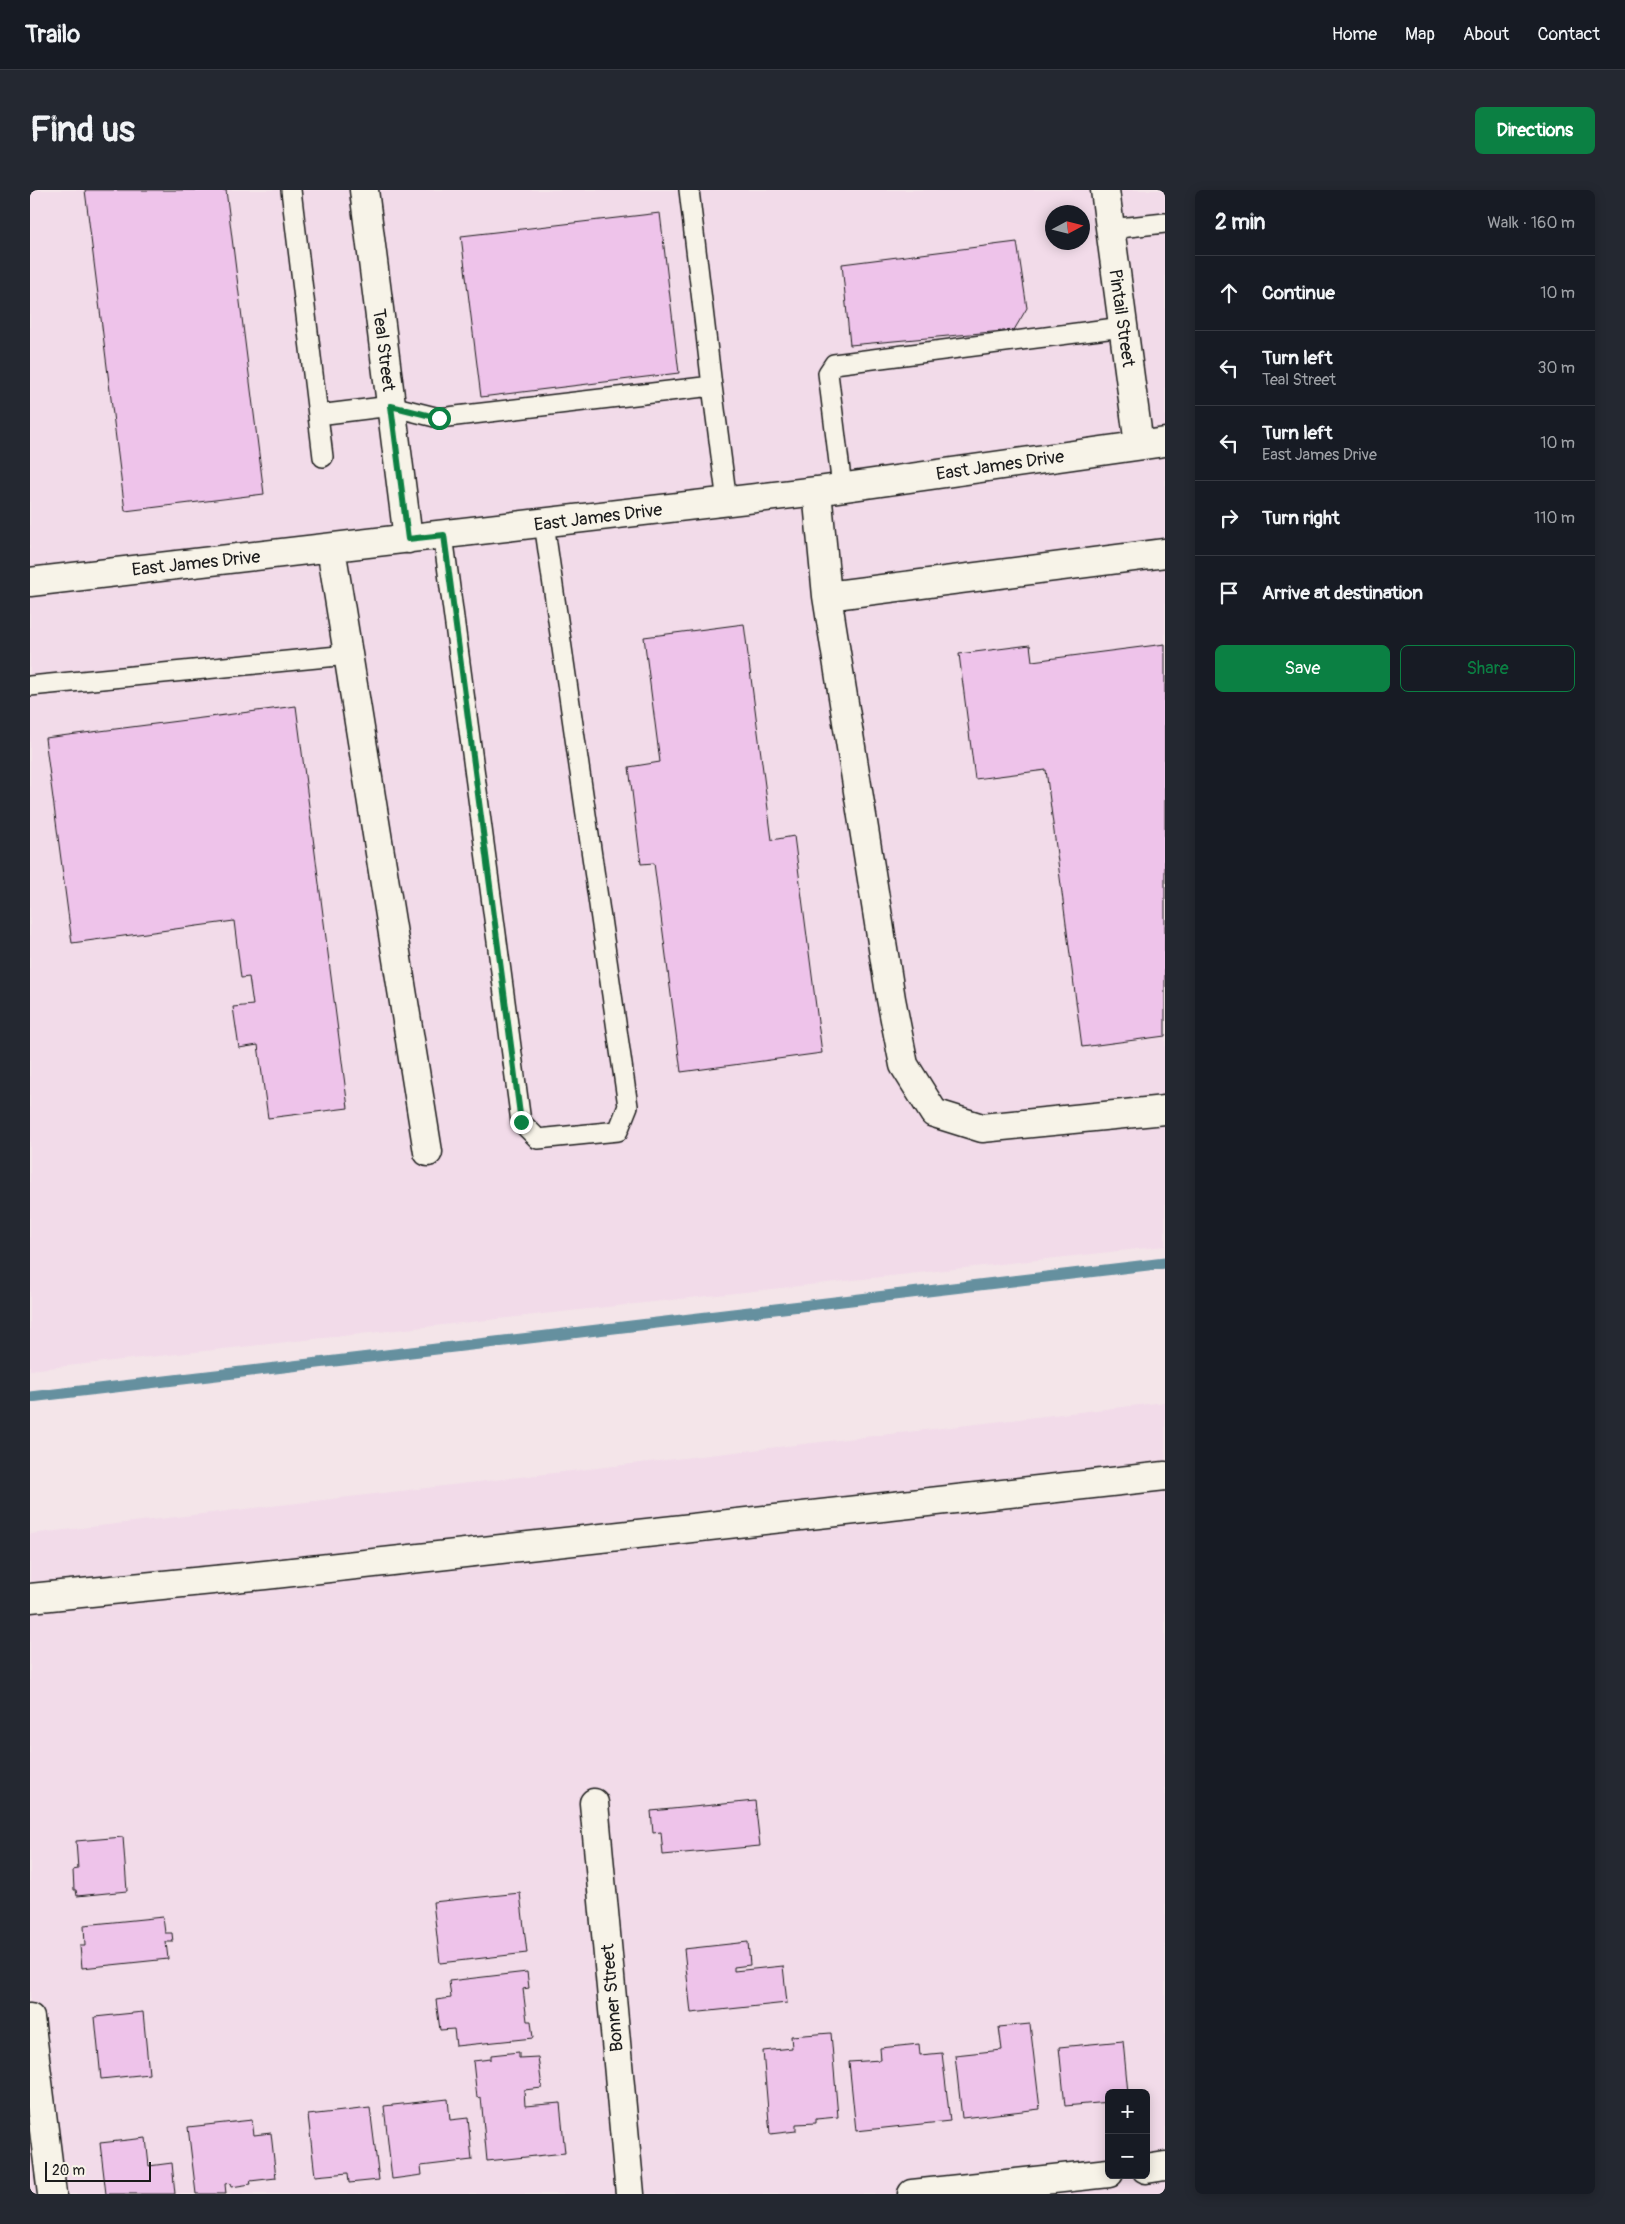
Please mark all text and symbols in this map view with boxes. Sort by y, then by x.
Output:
text: Trailo [25,20,80,49]
text: Home [1332,23,1377,46]
text: Map [1405,23,1435,46]
text: About [1463,23,1509,46]
text: Contact [1537,23,1600,46]
button: Directions [1475,107,1595,154]
text: Find us [30,108,135,152]
north arrow [1045,205,1090,250]
text: 2 min [1215,209,1265,236]
text: Walk · 160 m [1487,213,1575,233]
street label: Pintail Street [1103,268,1140,369]
icon: ahead [1215,279,1243,307]
text: Continue [1262,281,1335,305]
text: 10 m [1540,283,1575,303]
street label: Teal Street [367,307,400,393]
text: Turn left [1262,346,1332,370]
icon: left [1215,354,1243,382]
text: 30 m [1537,358,1575,378]
text: Teal Street [1262,370,1336,390]
route start [428,407,451,430]
text: Turn left [1262,421,1332,445]
icon: left [1215,429,1243,457]
text: 10 m [1540,433,1575,453]
street label: East James Drive [935,445,1066,486]
text: East James Drive [1262,445,1377,465]
street label: East James Drive [533,498,664,537]
icon: right [1215,504,1243,532]
text: Turn right [1262,506,1340,530]
text: 110 m [1534,508,1575,528]
street label: East James Drive [131,545,262,582]
icon: arrive [1215,579,1243,607]
text: Arrive at destination [1262,581,1423,605]
button: Save [1215,645,1390,692]
button: Share [1400,645,1575,692]
route end [510,1111,533,1134]
street label: Bonner Street [596,1942,629,2053]
map controls [1105,2089,1150,2179]
button: + [1105,2089,1150,2134]
button: − [1105,2134,1150,2179]
scale bar [45,2159,151,2182]
text: 20 m [52,2162,85,2179]

